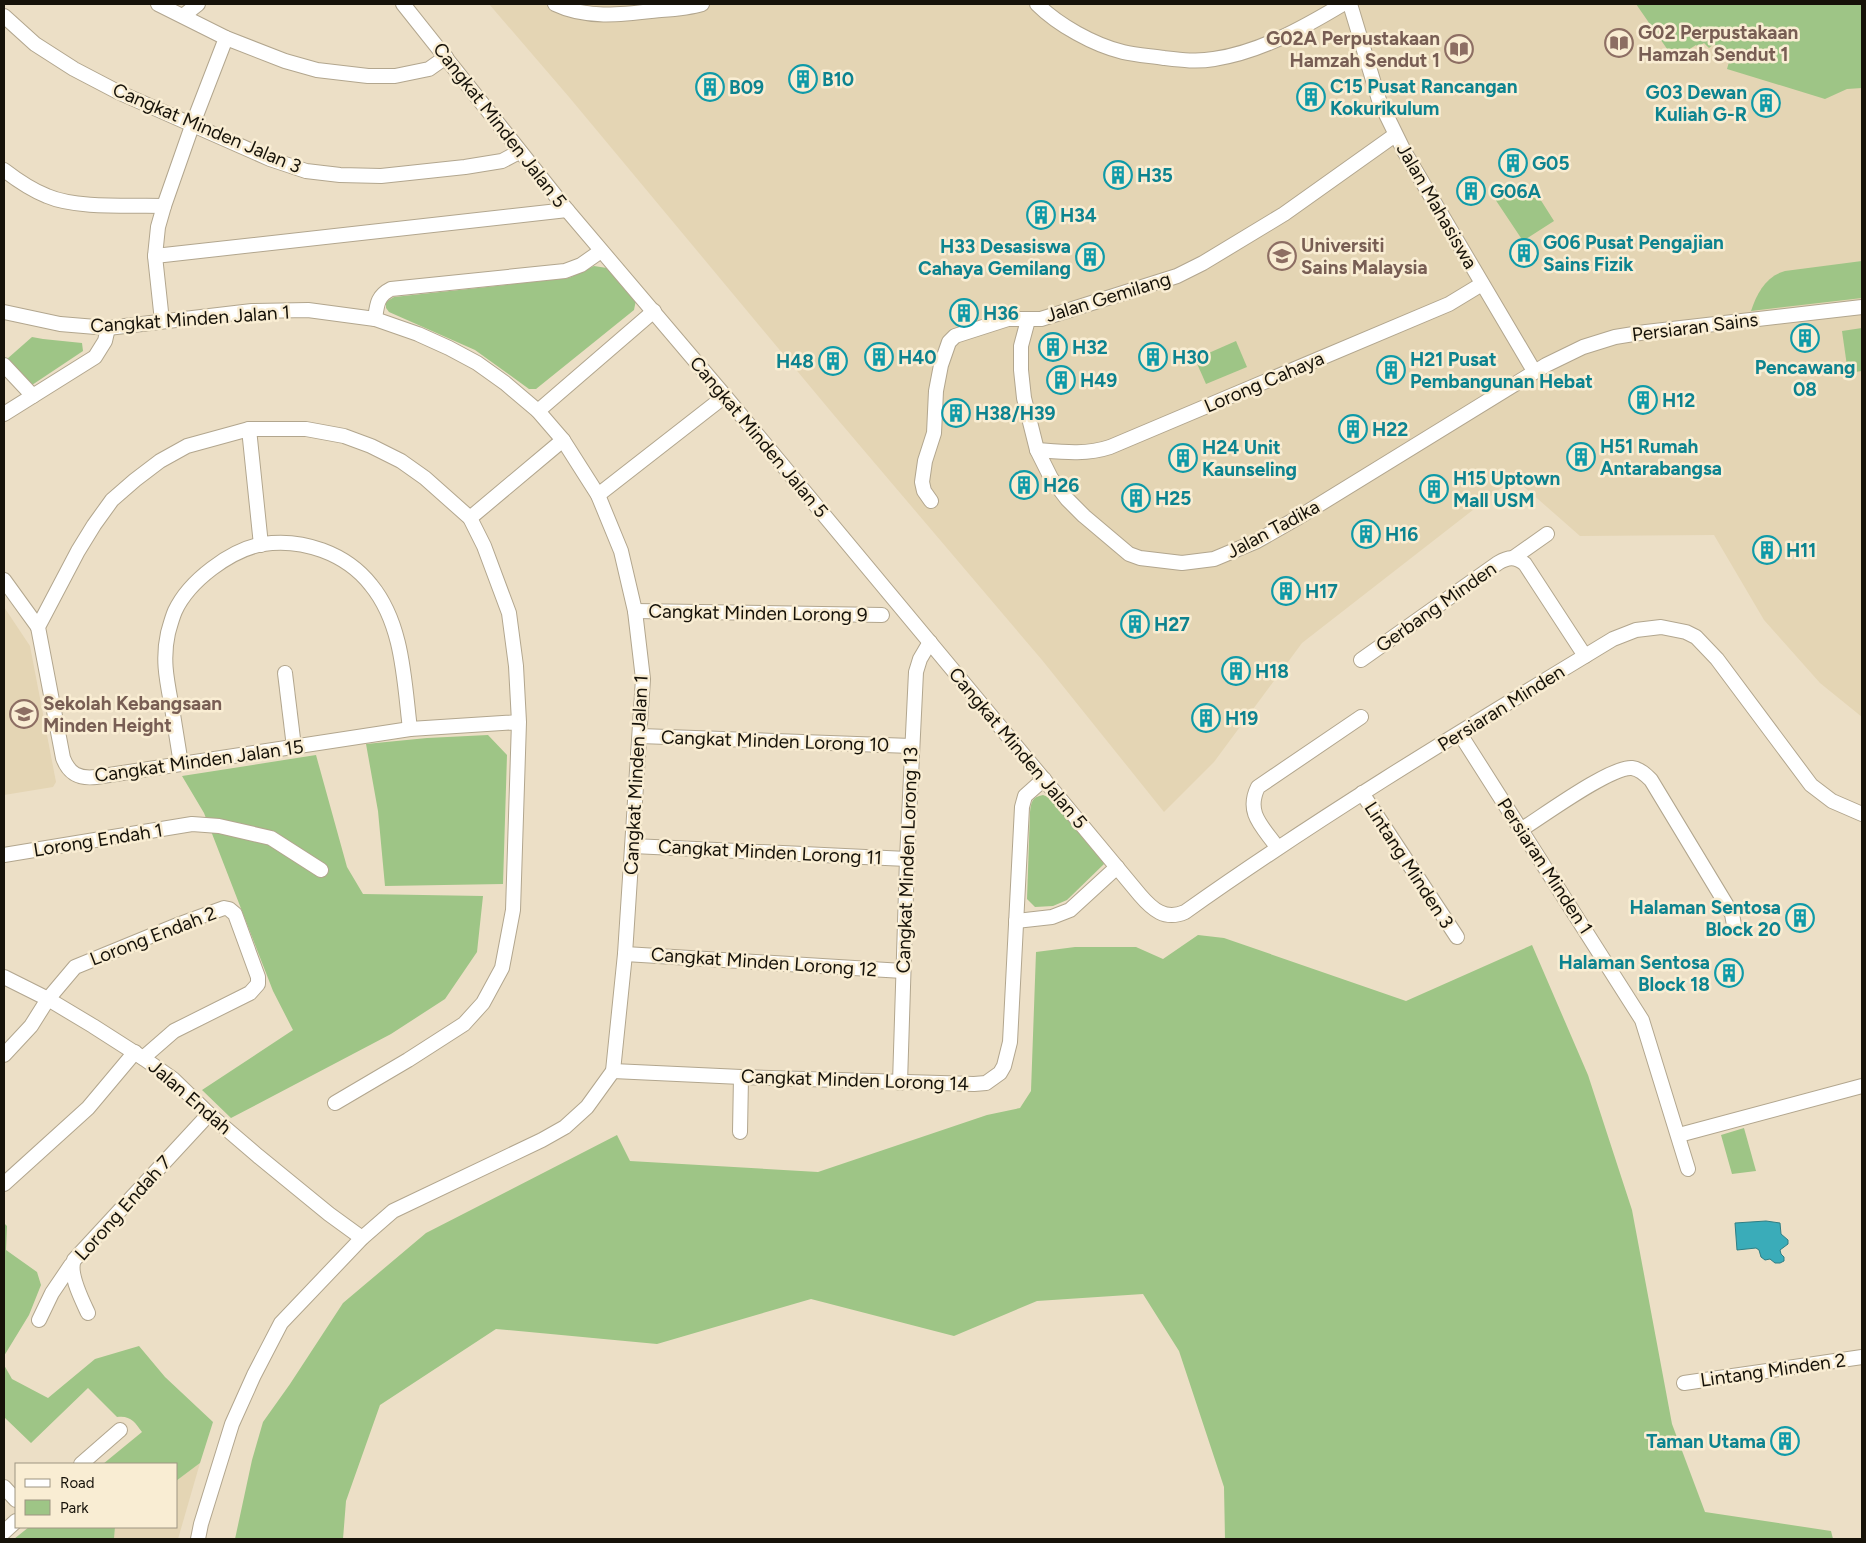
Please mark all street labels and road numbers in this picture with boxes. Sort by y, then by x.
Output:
street label: Cangkat Minden Jalan 5 [428,38,572,212]
street label: Cangkat Minden Jalan 3 [109,78,305,178]
street label: Jalan Mahasiswa [1392,139,1482,273]
street label: Jalan Gemilang [1043,267,1173,327]
street label: Cangkat Minden Jalan 1 [89,301,291,337]
street label: Persiaran Sains [1630,308,1760,346]
street label: Lorong Cahaya [1201,346,1327,418]
street label: Cangkat Minden Jalan 5 [685,352,833,522]
street label: Jalan Tadika [1223,495,1323,563]
street label: Gerbang Minden [1371,557,1501,657]
street label: Cangkat Minden Lorong 9 [648,600,868,626]
street label: Persiaran Minden [1433,660,1569,756]
street label: Cangkat Minden Jalan 5 [944,663,1092,833]
street label: Cangkat Minden Jalan 1 [619,674,653,876]
street label: Cangkat Minden Lorong 10 [660,726,890,756]
street label: Cangkat Minden Jalan 15 [93,735,305,787]
street label: Cangkat Minden Lorong 13 [892,746,922,974]
street label: Persiaran Minden 1 [1492,794,1598,938]
street label: Lintang Minden 3 [1359,797,1459,933]
street label: Lorong Endah 1 [32,818,164,862]
street label: Cangkat Minden Lorong 11 [658,835,882,869]
street label: Lorong Endah 2 [87,901,219,971]
street label: Cangkat Minden Lorong 12 [650,943,878,981]
street label: Jalan Endah [144,1055,236,1139]
street label: Cangkat Minden Lorong 14 [741,1065,970,1095]
street label: Lorong Endah 7 [70,1151,176,1265]
street label: Lintang Minden 2 [1699,1348,1847,1392]

